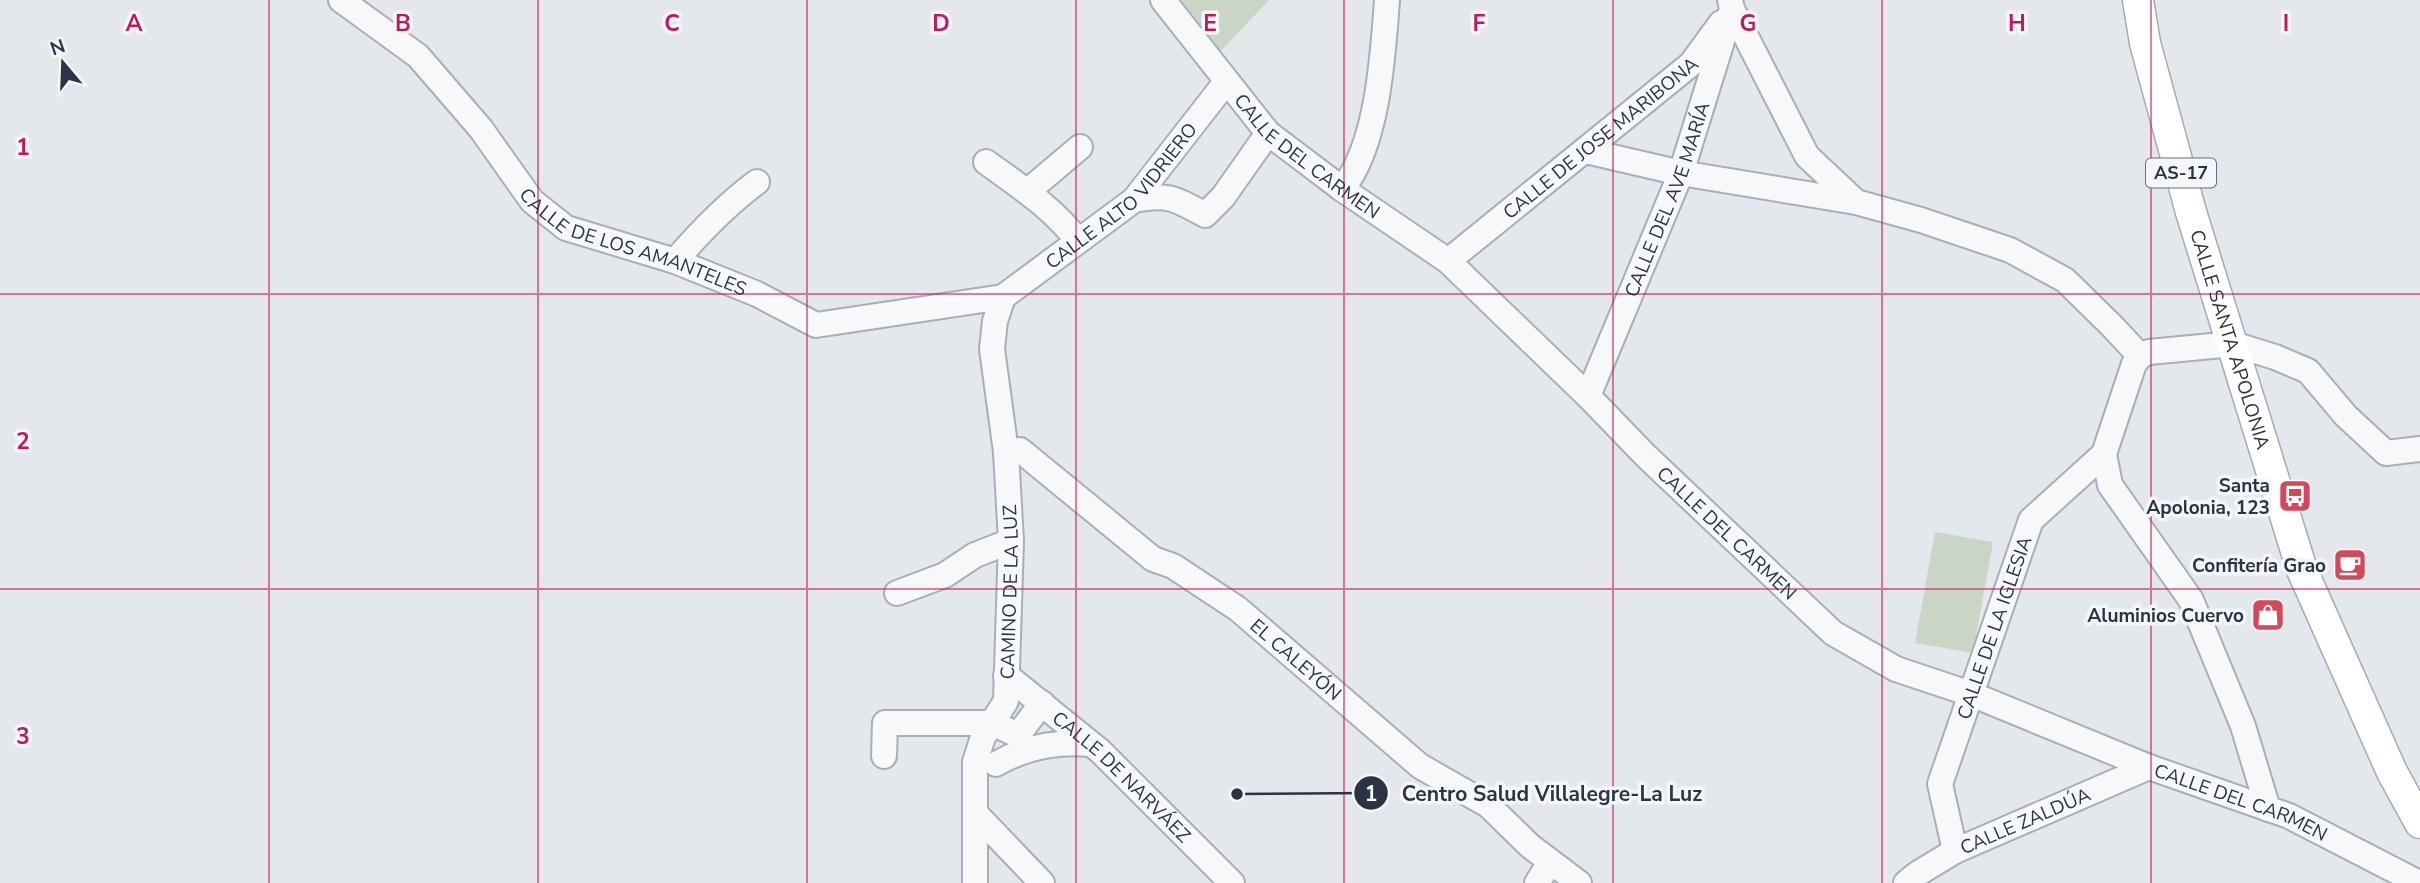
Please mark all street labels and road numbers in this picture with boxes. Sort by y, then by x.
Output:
street label: CALLE DE JOSE MARIBONA [1498,51,1704,225]
street label: CALLE DEL CARMEN [1228,88,1385,225]
street label: CALLE DEL AVE MARÍA [1619,99,1716,301]
street label: CALLE ALTO VIDRIERO [1040,118,1203,275]
road number: AS-17 [2146,158,2216,188]
street label: CALLE DE LOS AMANTELES [513,183,750,303]
street label: CALLE SANTA APOLONIA [2183,227,2276,453]
street label: CALLE DEL CARMEN [1651,461,1802,606]
street label: CAMINO DE LA LUZ [995,504,1025,680]
street label: CALLE DE LA IGLESIA [1951,533,2038,723]
street label: EL CALEYÓN [1244,613,1347,707]
street label: CALLE DE NARVÁEZ [1046,705,1196,849]
street label: CALLE DEL CARMEN [2150,758,2332,848]
street label: CALLE ZALDÚA [1956,782,2095,861]

